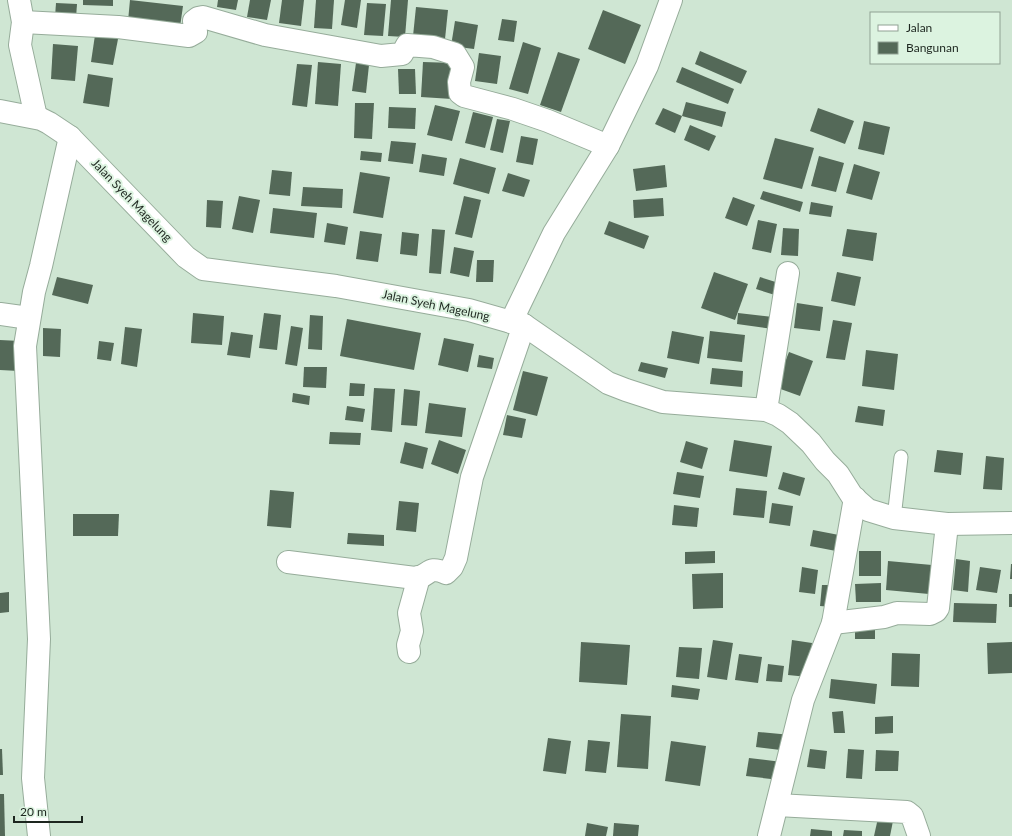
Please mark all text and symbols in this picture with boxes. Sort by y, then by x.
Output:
legend [870,12,1000,64]
text: Jalan [906,20,932,35]
text: Bangunan [906,40,959,55]
street label: Jalan Syeh Magelung [89,155,175,245]
street label: Jalan Syeh Magelung [381,286,491,324]
scale bar [14,798,82,824]
text: 20 m [20,804,47,819]

